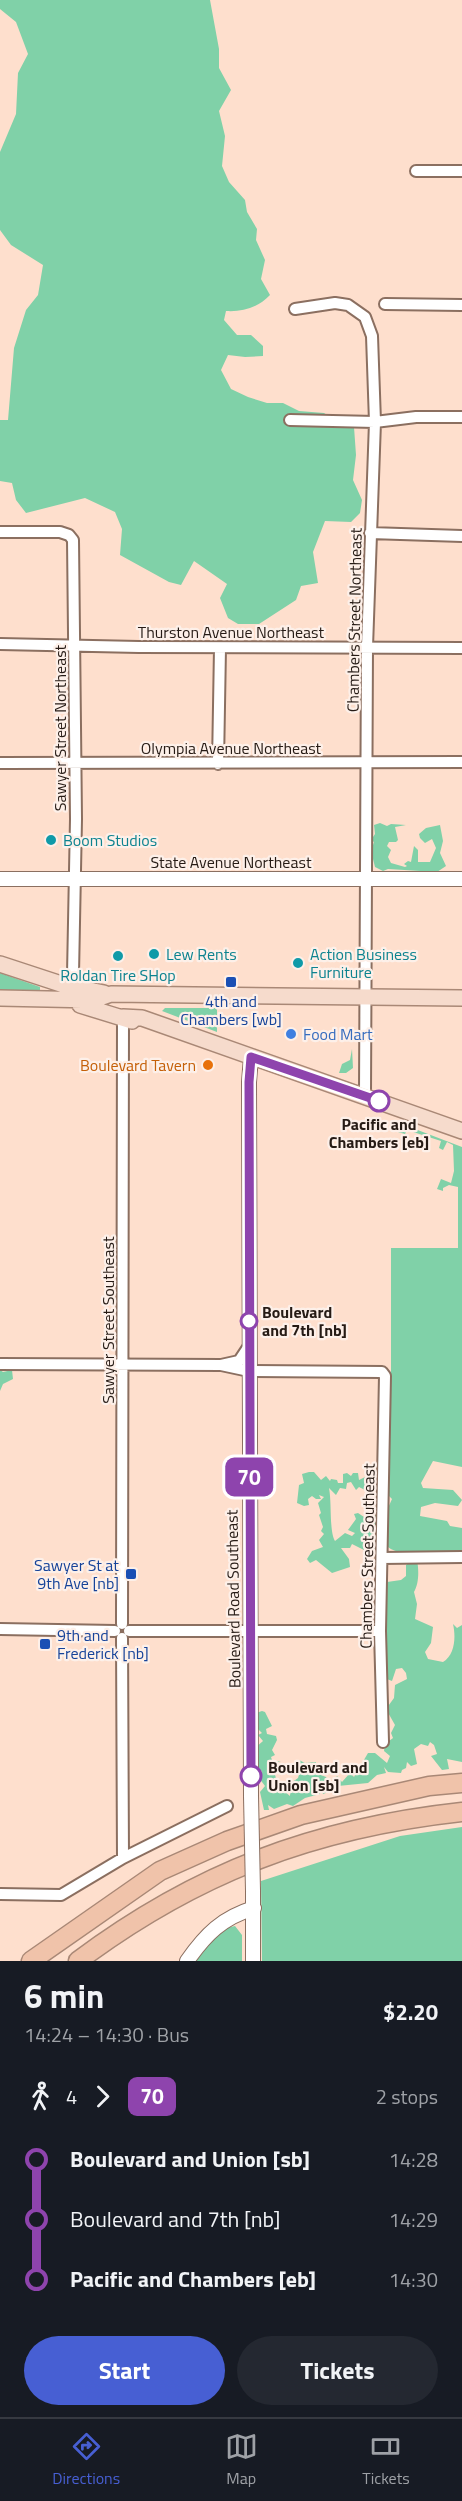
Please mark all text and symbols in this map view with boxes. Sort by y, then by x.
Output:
street label: Chambers Street Northeast [340,527,368,712]
street label: Thurston Avenue Northeast [138,620,325,644]
street label: Sawyer Street Northeast [48,644,72,811]
street label: Olympia Avenue Northeast [141,736,322,760]
place label: Boom Studios [63,828,157,852]
marker: Boom Studios [44,833,58,847]
street label: State Avenue Northeast [150,850,312,874]
place label: Lew Rents [166,942,237,966]
place label: Action Business Furniture [310,942,417,984]
marker: Lew Rents [147,947,161,961]
marker: Roldan Tire SHop [111,949,125,963]
marker: Action Business Furniture [291,956,305,970]
place label: Roldan Tire SHop [60,963,176,987]
marker: 4th and Chambers [wb] [224,975,238,989]
place label: 4th and Chambers [wb] [180,989,282,1031]
place label: Food Mart [303,1022,373,1046]
marker: Food Mart [284,1027,298,1041]
place label: Boulevard Tavern [80,1053,196,1077]
marker: Boulevard Tavern [201,1058,215,1072]
marker: Pacific and Chambers [eb] [368,1090,390,1112]
place label: Pacific and Chambers [eb] [329,1112,429,1154]
street label: Sawyer Street Southeast [96,1236,120,1404]
place label: Boulevard and 7th [nb] [262,1300,347,1342]
marker: Boulevard and 7th [nb] [240,1312,258,1330]
line badge: 70 [222,1458,276,1496]
text: 70 [237,1461,261,1493]
street label: Chambers Street Southeast [353,1463,381,1649]
street label: Boulevard Road Southeast [219,1509,247,1688]
place label: Sawyer St at 9th Ave [nb] [34,1553,119,1595]
marker: Sawyer St at 9th Ave [nb] [124,1567,138,1581]
place label: 9th and Frederick [nb] [57,1623,149,1665]
marker: 9th and Frederick [nb] [38,1637,52,1651]
place label: Boulevard and Union [sb] [268,1755,368,1797]
marker: Boulevard and Union [sb] [240,1765,262,1787]
text: 6 min [24,1971,104,2021]
text: $2.20 [383,1995,438,2029]
text: 14:24 – 14:30 · Bus [24,2019,189,2050]
icon: walk [24,2080,57,2113]
icon: forward [86,2080,119,2113]
text: 70 [140,2080,164,2112]
text: 4 [66,2081,77,2112]
text: 2 stops [376,2081,438,2112]
text: Boulevard and Union [sb] [70,2142,310,2176]
text: 14:28 [389,2144,438,2175]
text: Boulevard and 7th [nb] [70,2202,281,2236]
text: 14:29 [389,2204,438,2235]
text: Pacific and Chambers [eb] [70,2262,316,2296]
text: 14:30 [389,2264,438,2295]
button: Start [24,2336,225,2405]
button: Tickets [237,2336,438,2405]
tab: Directions [52,2430,120,2490]
tab: Map [225,2430,258,2490]
tab: Tickets [362,2430,410,2490]

